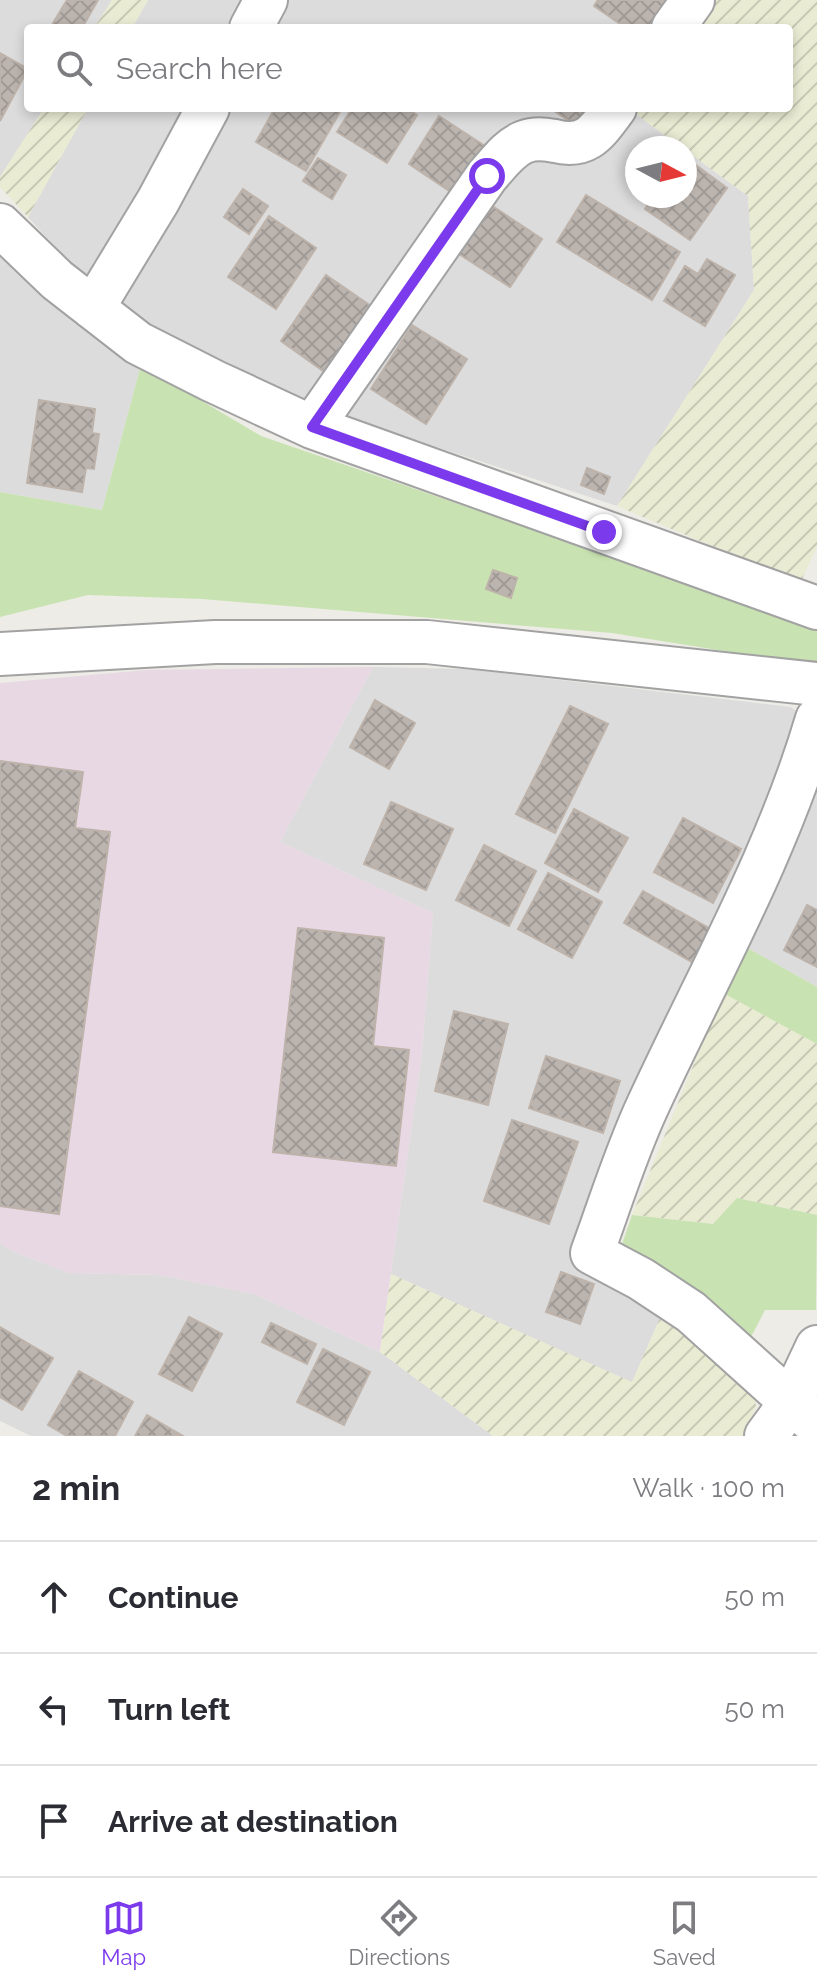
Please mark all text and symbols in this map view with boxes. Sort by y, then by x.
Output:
search box [24,24,793,112]
icon: search [52,46,96,90]
text: Search here [116,51,283,86]
north arrow [625,136,697,208]
route start [469,158,505,194]
route end [586,514,622,550]
text: 2 min [32,1468,120,1508]
text: Walk · 100 m [633,1473,785,1503]
icon: ahead [32,1575,76,1619]
text: Continue [108,1580,239,1615]
text: 50 m [724,1582,785,1612]
icon: left [32,1687,76,1731]
text: Turn left [108,1692,230,1727]
text: 50 m [724,1694,785,1724]
icon: arrive [32,1799,76,1843]
text: Arrive at destination [108,1804,398,1839]
tab: Map [101,1896,146,1970]
tab: Directions [349,1896,450,1970]
tab: Saved [653,1896,716,1970]

